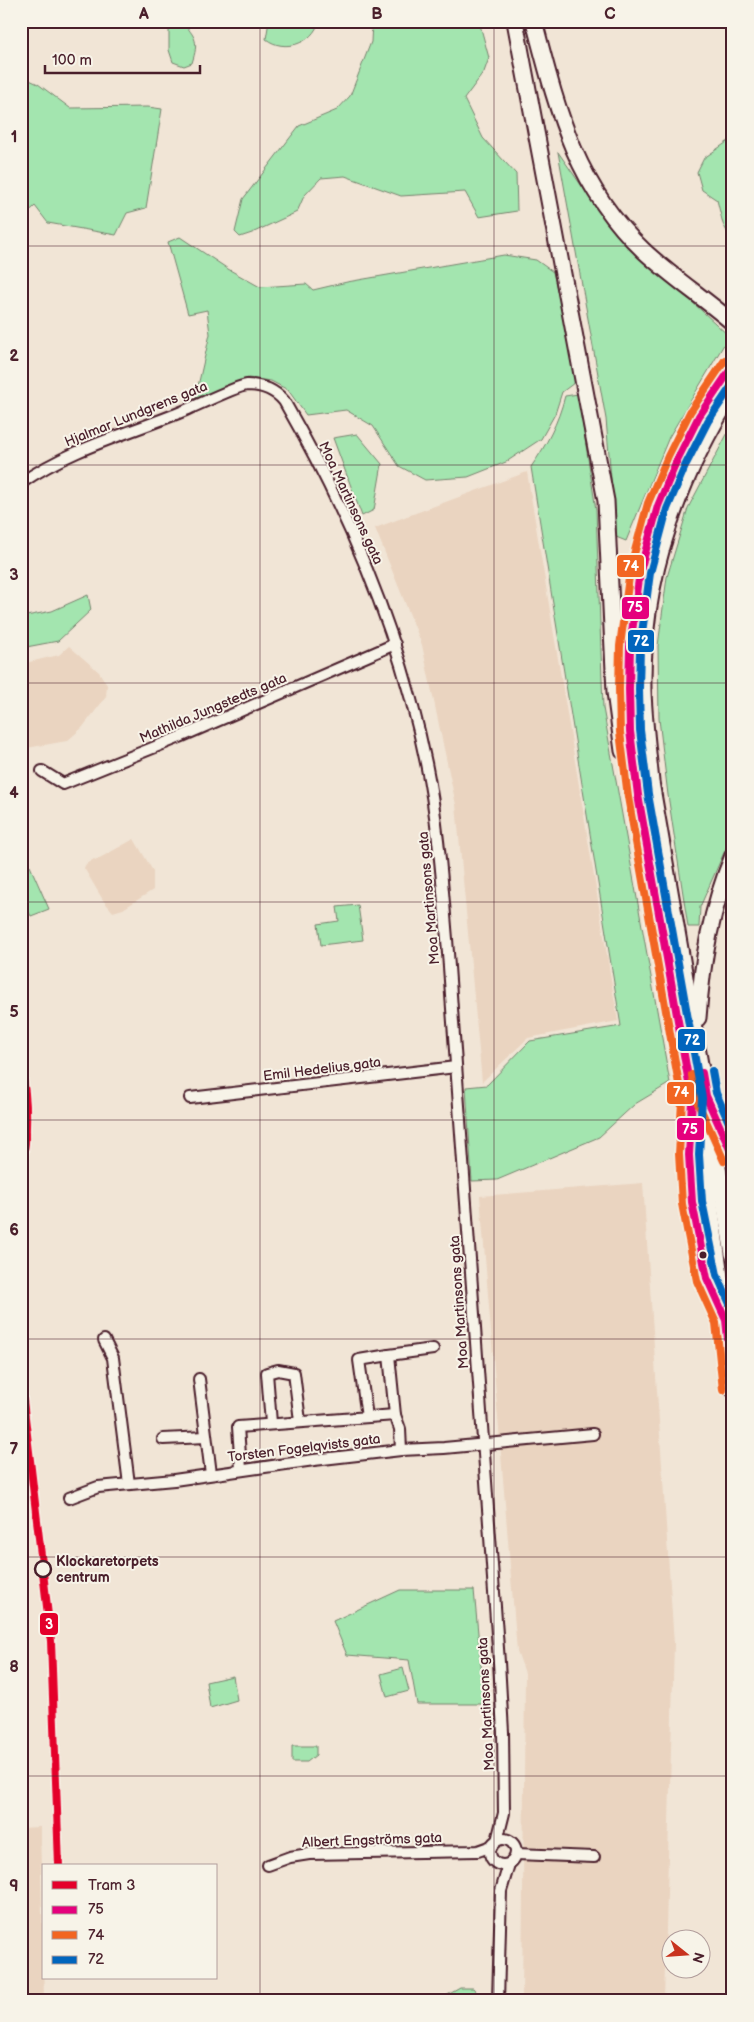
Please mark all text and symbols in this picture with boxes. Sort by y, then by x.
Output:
text: A [138,5,149,24]
text: B [371,5,383,24]
text: C [604,5,616,24]
scale bar [45,42,200,74]
text: 100 m [52,51,92,70]
text: 1 [11,128,17,147]
text: 2 [9,347,19,366]
street label: Hjalmar Lundgrens gata [62,378,210,450]
street label: Moa Martinsons gata [315,439,387,567]
line badge: 74 [616,554,645,578]
text: 74 [623,558,640,575]
text: 3 [9,566,19,585]
line badge: 75 [621,596,650,620]
text: 75 [627,599,643,616]
line badge: 72 [627,629,655,653]
text: 72 [633,633,650,650]
street label: Mathilda Jungstedts gata [137,669,289,747]
text: 4 [9,784,19,803]
street label: Moa Martinsons gata [415,831,443,965]
text: 5 [9,1003,19,1022]
line badge: 72 [677,1028,706,1052]
text: 72 [684,1032,701,1049]
street label: Emil Hedelius gata [262,1053,382,1085]
line badge: 74 [666,1081,695,1105]
text: 74 [673,1084,690,1101]
line badge: 75 [676,1117,705,1141]
text: 75 [682,1121,698,1138]
text: 6 [9,1221,19,1240]
street label: Moa Martinsons gata [446,1235,472,1369]
unlabelled marker [698,1250,708,1260]
street label: Torsten Fogelqvists gata [227,1430,381,1466]
text: 7 [10,1440,19,1459]
place label: Klockaretorpets centrum [56,1553,159,1586]
marker: Klockaretorpets centrum [34,1560,52,1578]
line badge: 3 [39,1612,59,1636]
text: 3 [45,1616,53,1633]
street label: Moa Martinsons gata [474,1637,498,1771]
text: 8 [9,1658,19,1677]
street label: Albert Engströms gata [302,1829,442,1851]
legend [42,1864,218,1980]
text: Tram 3 [88,1876,136,1895]
text: 9 [9,1877,19,1896]
text: 75 [88,1900,104,1919]
text: 74 [88,1926,105,1945]
north arrow [662,1930,712,1980]
text: 72 [88,1950,104,1969]
text: N [688,1950,708,1965]

